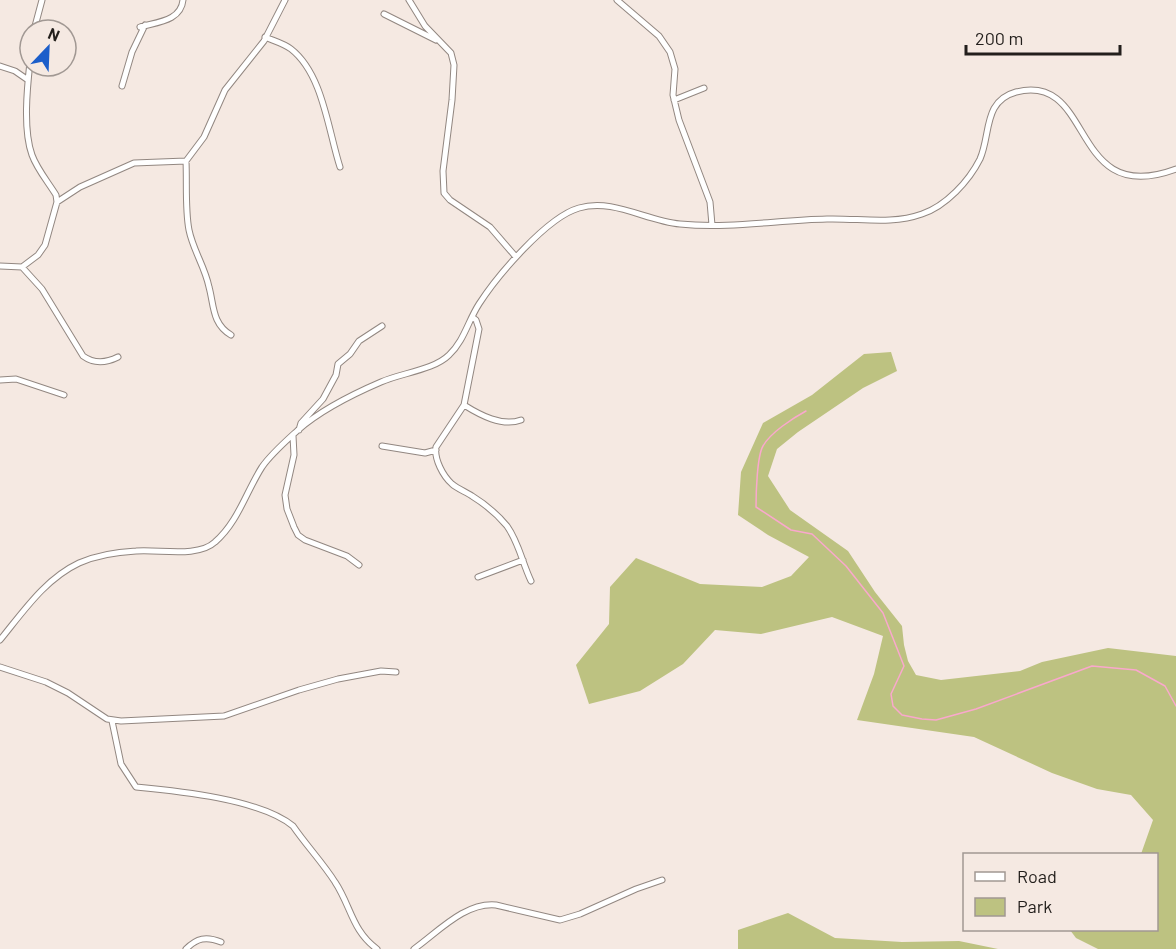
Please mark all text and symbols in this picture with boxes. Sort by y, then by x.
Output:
north arrow [18,18,78,78]
scale bar [966,18,1120,56]
text: N [45,23,63,45]
text: 200 m [975,27,1023,49]
legend [963,853,1158,931]
text: Road [1017,865,1057,887]
text: Park [1017,895,1052,917]

